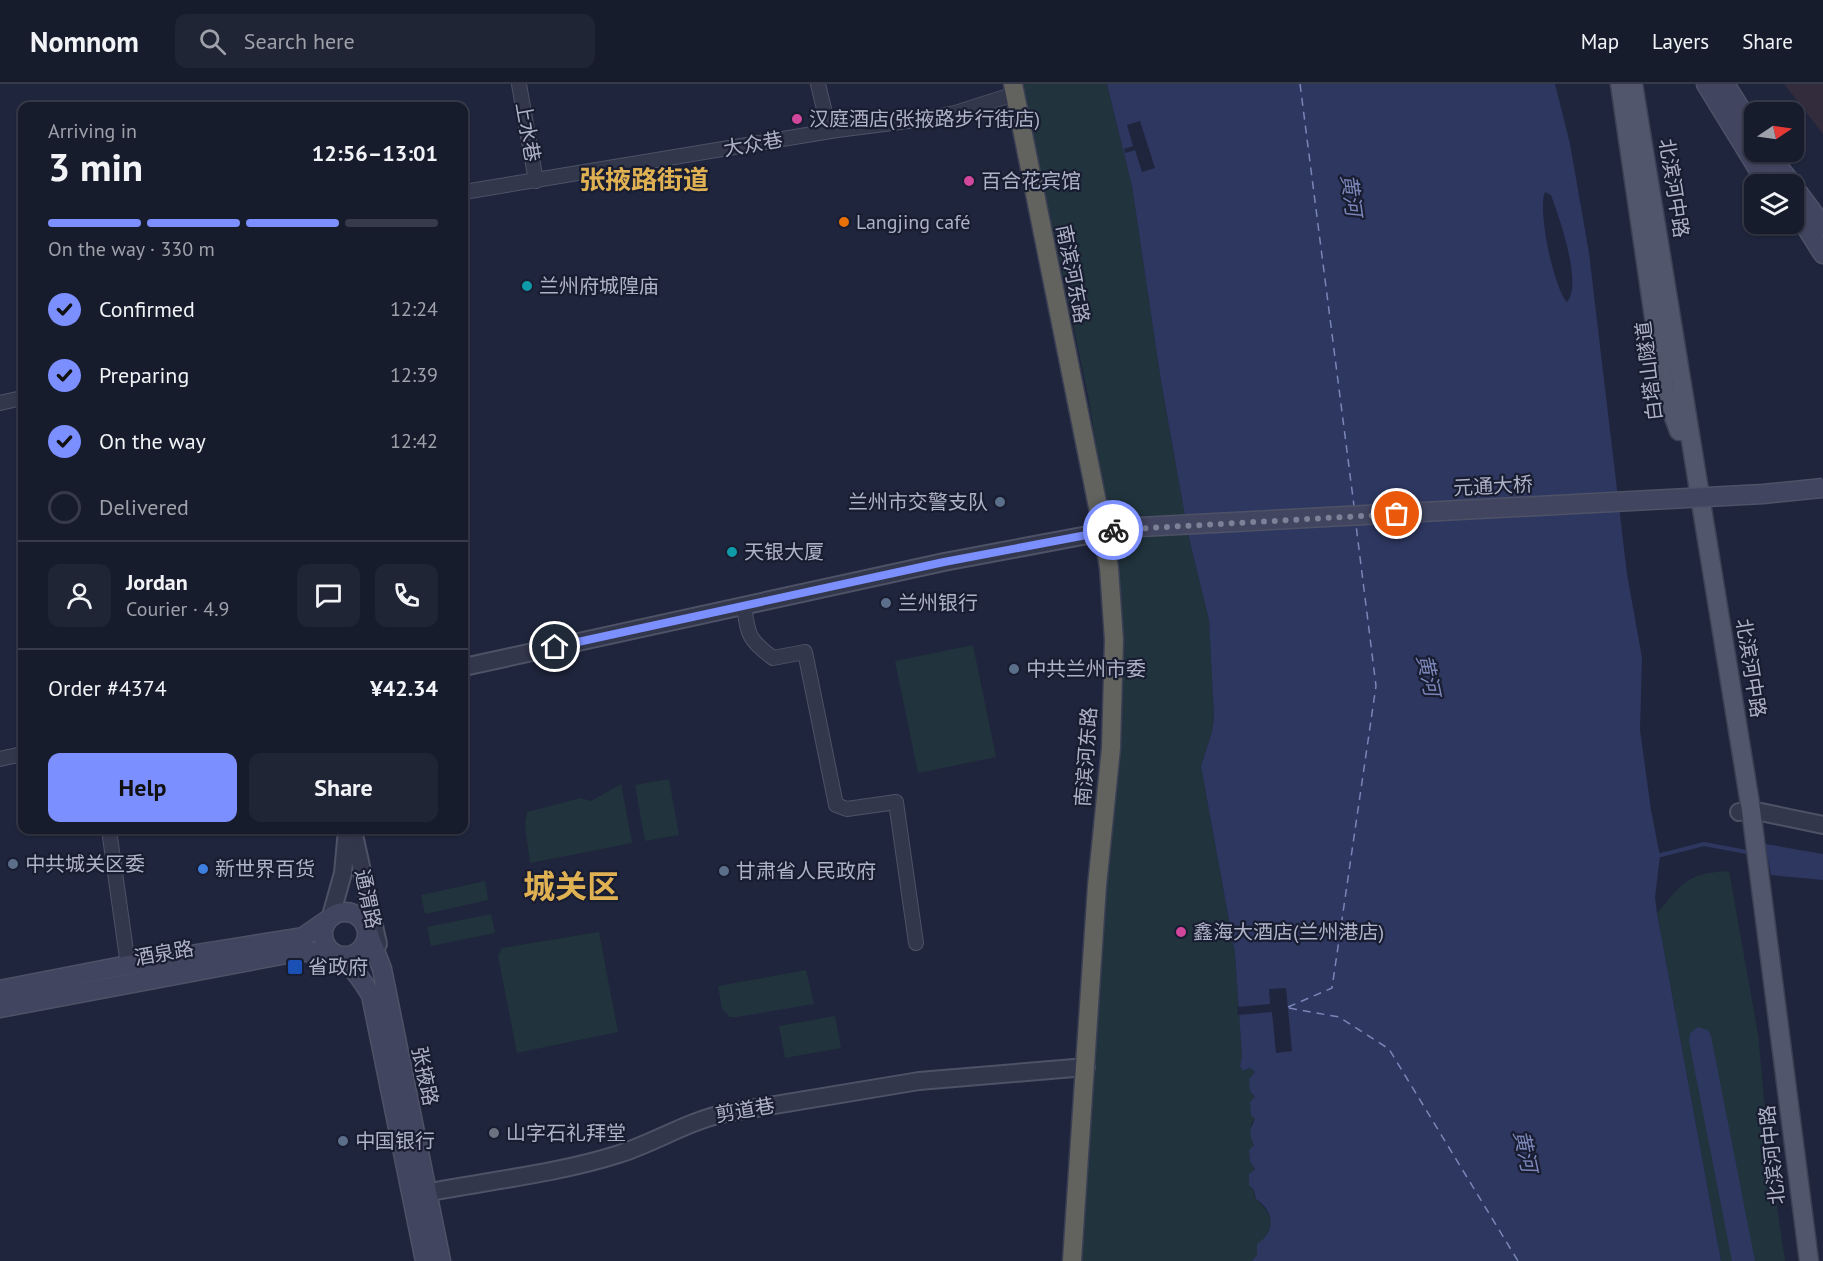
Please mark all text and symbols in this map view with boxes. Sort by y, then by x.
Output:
search box [175,14,595,68]
text: Nomnom [30,23,139,60]
icon: search [196,25,229,58]
text: Search here [244,27,355,55]
text: Map [1581,28,1619,55]
text: Layers [1652,28,1709,55]
text: Share [1742,28,1793,55]
street label: 上水巷 [510,100,546,164]
north arrow [1744,102,1804,162]
map controls [1744,102,1804,234]
place label: 汉庭酒店(张掖路步行街店) [809,106,1040,132]
marker: 汉庭酒店(张掖路步行街店) [790,112,804,126]
text: Arriving in [48,118,137,144]
street label: 大众巷 [721,126,785,162]
street label: 北滨河中路 [1653,137,1695,239]
text: 12:56–13:01 [312,139,438,167]
text: 3 min [48,141,143,192]
district label: 张掖路街道 [579,163,709,196]
place label: 百合花宾馆 [981,168,1081,194]
water label: 黄河 [1335,172,1368,222]
marker: 百合花宾馆 [962,174,976,188]
button: layers [1744,174,1804,234]
place label: Langjing café [856,209,971,235]
marker: Langjing café [837,215,851,229]
street label: 南滨河东路 [1051,222,1095,326]
text: On the way · 330 m [48,236,215,262]
place label: 兰州府城隍庙 [539,273,659,299]
marker: 兰州府城隍庙 [520,279,534,293]
icon: check [48,293,81,326]
text: Confirmed [99,295,195,323]
text: 12:24 [390,296,438,322]
street label: 白塔山隧道 [1630,320,1668,422]
icon: check [48,359,81,392]
text: Preparing [99,361,189,389]
text: 12:39 [390,362,438,388]
icon: check [48,425,81,458]
text: On the way [99,427,206,455]
text: 12:42 [390,428,438,454]
street label: 元通大桥 [1452,471,1534,501]
pin [1371,488,1422,539]
place label: 兰州市交警支队 [848,489,988,515]
text: Delivered [99,493,189,521]
marker: 兰州市交警支队 [993,495,1007,509]
icon: bag [1380,497,1413,530]
courier [1083,500,1143,560]
icon: bike [1097,514,1130,547]
place label: 天银大厦 [744,539,824,565]
marker: 天银大厦 [725,545,739,559]
button: person [48,564,111,627]
button: chat [297,564,360,627]
button: phone [375,564,438,627]
text: Jordan [126,568,188,596]
place label: 兰州银行 [898,590,978,616]
text: Courier · 4.9 [126,596,229,622]
marker: 兰州银行 [879,596,893,610]
street label: 北滨河中路 [1730,617,1772,719]
pin [529,621,580,672]
icon: home [538,630,571,663]
water label: 黄河 [1411,652,1447,702]
place label: 中共兰州市委 [1026,656,1146,682]
marker: 中共兰州市委 [1007,662,1021,676]
text: Order #4374 [48,674,167,702]
text: ¥42.34 [370,674,438,702]
street label: 南滨河东路 [1070,706,1102,808]
button: Help [48,753,237,822]
button: Share [249,753,438,822]
place label: 中共城关区委 [25,851,145,877]
place label: 新世界百货 [215,856,315,882]
marker: 中共城关区委 [6,857,20,871]
place label: 甘肃省人民政府 [736,858,876,884]
marker: 新世界百货 [196,862,210,876]
marker: 甘肃省人民政府 [717,864,731,878]
district label: 城关区 [523,865,619,907]
street label: 通渭路 [349,867,387,931]
place label: 鑫海大酒店(兰州港店) [1193,919,1384,945]
marker: 鑫海大酒店(兰州港店) [1174,925,1188,939]
street label: 酒泉路 [132,935,196,971]
place label: 省政府 [308,954,368,980]
marker: 省政府 [286,958,304,976]
street label: 张掖路 [406,1044,444,1108]
street label: 剪道巷 [713,1092,777,1128]
street label: 北滨河中路 [1754,1104,1790,1206]
place label: 山字石礼拜堂 [506,1120,626,1146]
marker: 山字石礼拜堂 [487,1126,501,1140]
place label: 中国银行 [355,1128,435,1154]
water label: 黄河 [1508,1128,1544,1178]
marker: 中国银行 [336,1134,350,1148]

